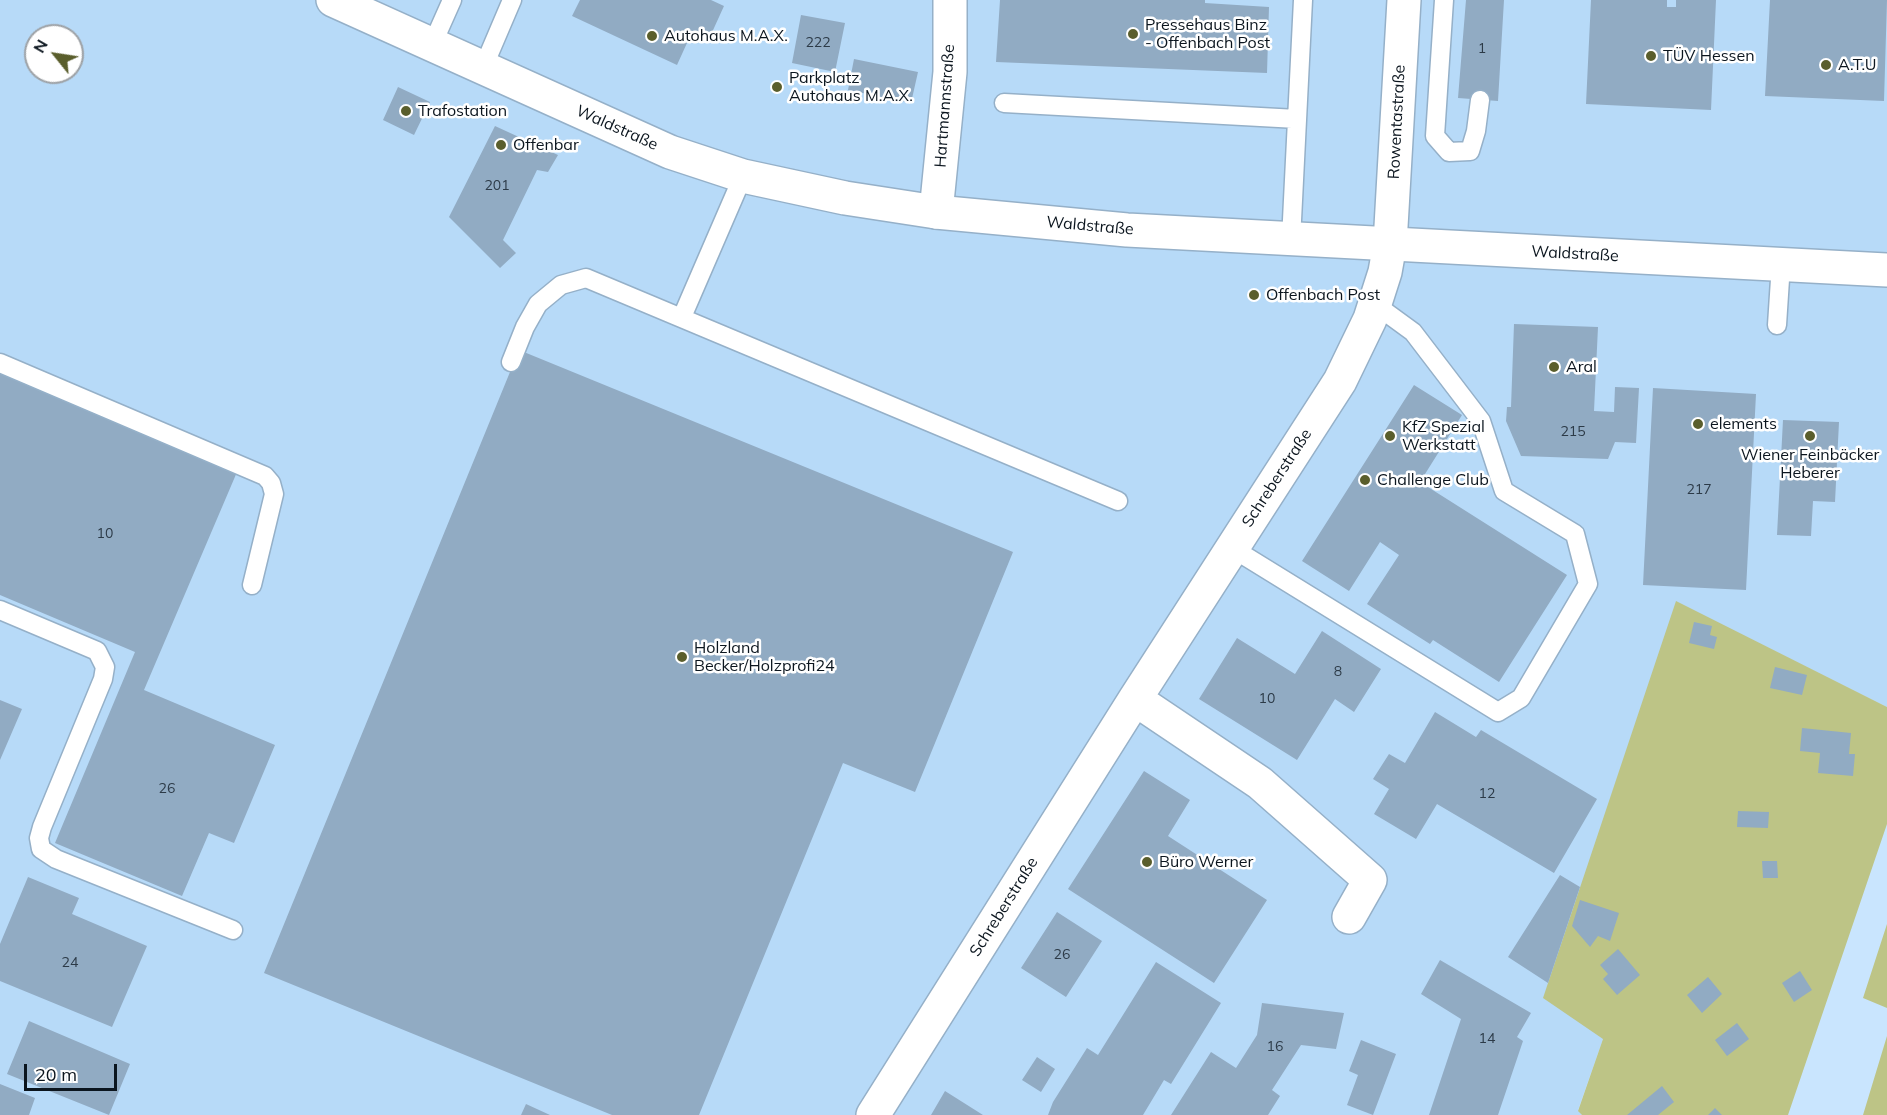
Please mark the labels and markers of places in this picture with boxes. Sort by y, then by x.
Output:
place label: Pressehaus Binz - Offenbach Post [1145,15,1270,53]
place label: Autohaus M.A.X. [664,26,788,46]
marker: Pressehaus Binz - Offenbach Post [1126,27,1140,41]
marker: Autohaus M.A.X. [645,29,659,43]
place label: TÜV Hessen [1663,46,1755,66]
marker: TÜV Hessen [1644,49,1658,63]
place label: A.T.U [1838,55,1876,75]
marker: A.T.U [1819,58,1833,72]
place label: Parkplatz Autohaus M.A.X. [789,68,913,106]
marker: Parkplatz Autohaus M.A.X. [770,80,784,94]
place label: Trafostation [418,101,507,121]
marker: Trafostation [399,104,413,118]
place label: Offenbar [513,135,579,155]
marker: Offenbar [494,138,508,152]
place label: Offenbach Post [1266,285,1380,305]
marker: Offenbach Post [1247,288,1261,302]
place label: Aral [1566,357,1597,377]
marker: Aral [1547,360,1561,374]
place label: elements [1710,414,1777,434]
place label: KfZ Spezial Werkstatt [1402,417,1485,455]
marker: elements [1691,417,1705,431]
marker: KfZ Spezial Werkstatt [1383,429,1397,443]
marker: Wiener Feinbäcker Heberer [1803,429,1817,443]
place label: Wiener Feinbäcker Heberer [1741,445,1879,483]
place label: Challenge Club [1377,470,1489,490]
marker: Challenge Club [1358,473,1372,487]
place label: Holzland Becker/Holzprofi24 [694,638,835,676]
marker: Holzland Becker/Holzprofi24 [675,650,689,664]
place label: Büro Werner [1159,852,1253,872]
marker: Büro Werner [1140,855,1154,869]

